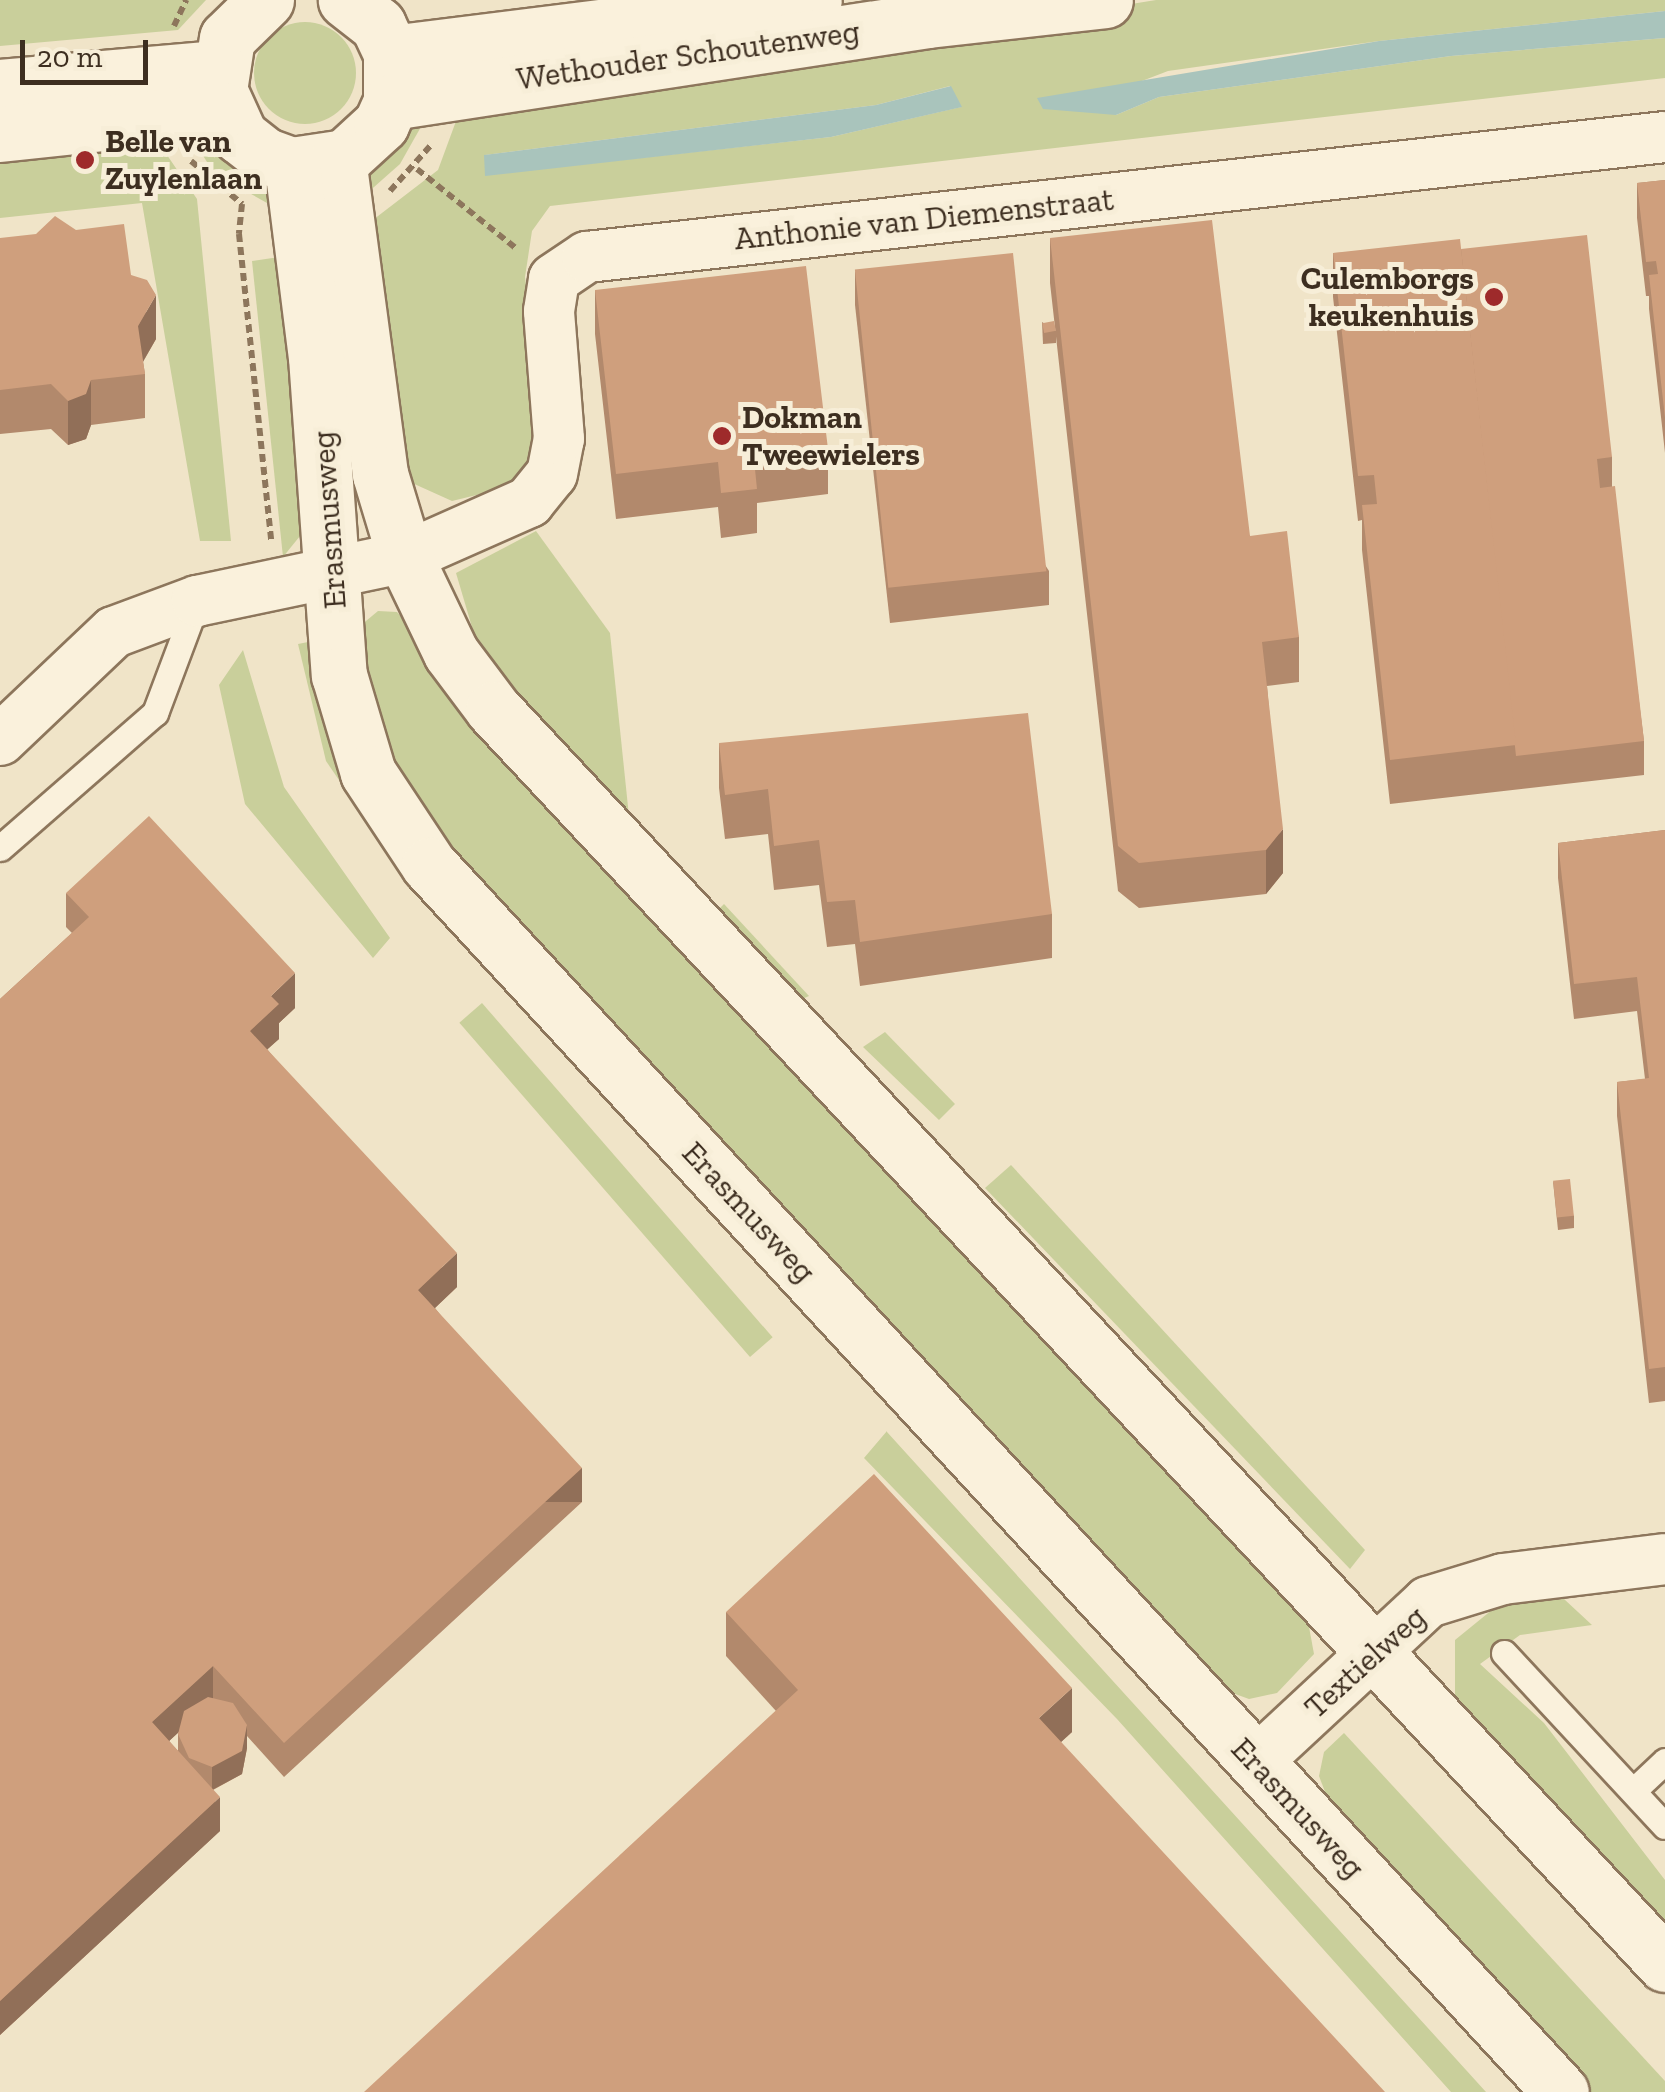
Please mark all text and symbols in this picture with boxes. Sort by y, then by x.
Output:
street label: Wethouder Schoutenweg [514,12,862,98]
scale bar [25,20,152,82]
text: 20 m [37,39,102,75]
place label: Belle van Zuylenlaan [105,123,262,198]
marker: Belle van Zuylenlaan [74,149,96,171]
street label: Anthonie van Diemenstraat [732,180,1116,258]
place label: Culemborgs keukenhuis [1301,260,1474,335]
marker: Culemborgs keukenhuis [1483,286,1505,308]
place label: Dokman Tweewielers [742,399,920,474]
marker: Dokman Tweewielers [711,425,733,447]
street label: Erasmusweg [304,430,354,610]
street label: Erasmusweg [674,1134,824,1290]
street label: Textielweg [1297,1598,1433,1726]
street label: Erasmusweg [1223,1730,1373,1886]

